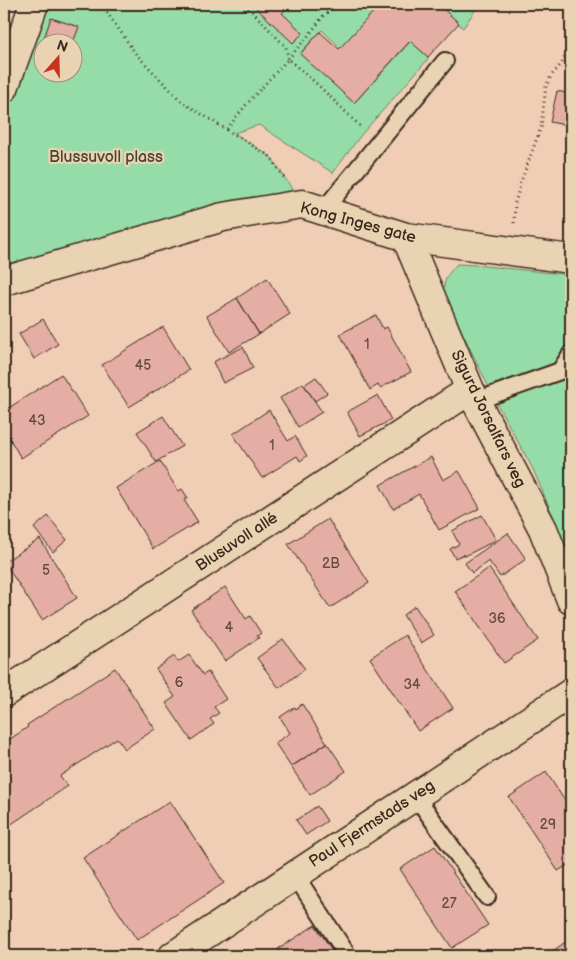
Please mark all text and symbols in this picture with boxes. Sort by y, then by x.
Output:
north arrow [32,32,82,82]
text: N [54,36,70,56]
park label: Blussuvoll plass [49,148,163,167]
street label: Kong Inges gate [298,198,418,248]
house number: 1 [364,336,370,353]
street label: Sigurd Jorsalfars veg [446,347,530,491]
house number: 45 [135,357,151,374]
house number: 43 [28,412,46,429]
house number: 1 [269,437,275,454]
street label: Blusuvoll allé [192,508,282,576]
house number: 2B [322,555,340,572]
house number: 5 [42,562,50,579]
house number: 36 [488,610,506,627]
house number: 4 [225,619,234,636]
house number: 6 [175,674,184,691]
house number: 34 [403,676,421,693]
street label: Paul Fjermstads veg [306,776,438,872]
house number: 29 [540,816,556,833]
house number: 27 [441,895,457,912]

